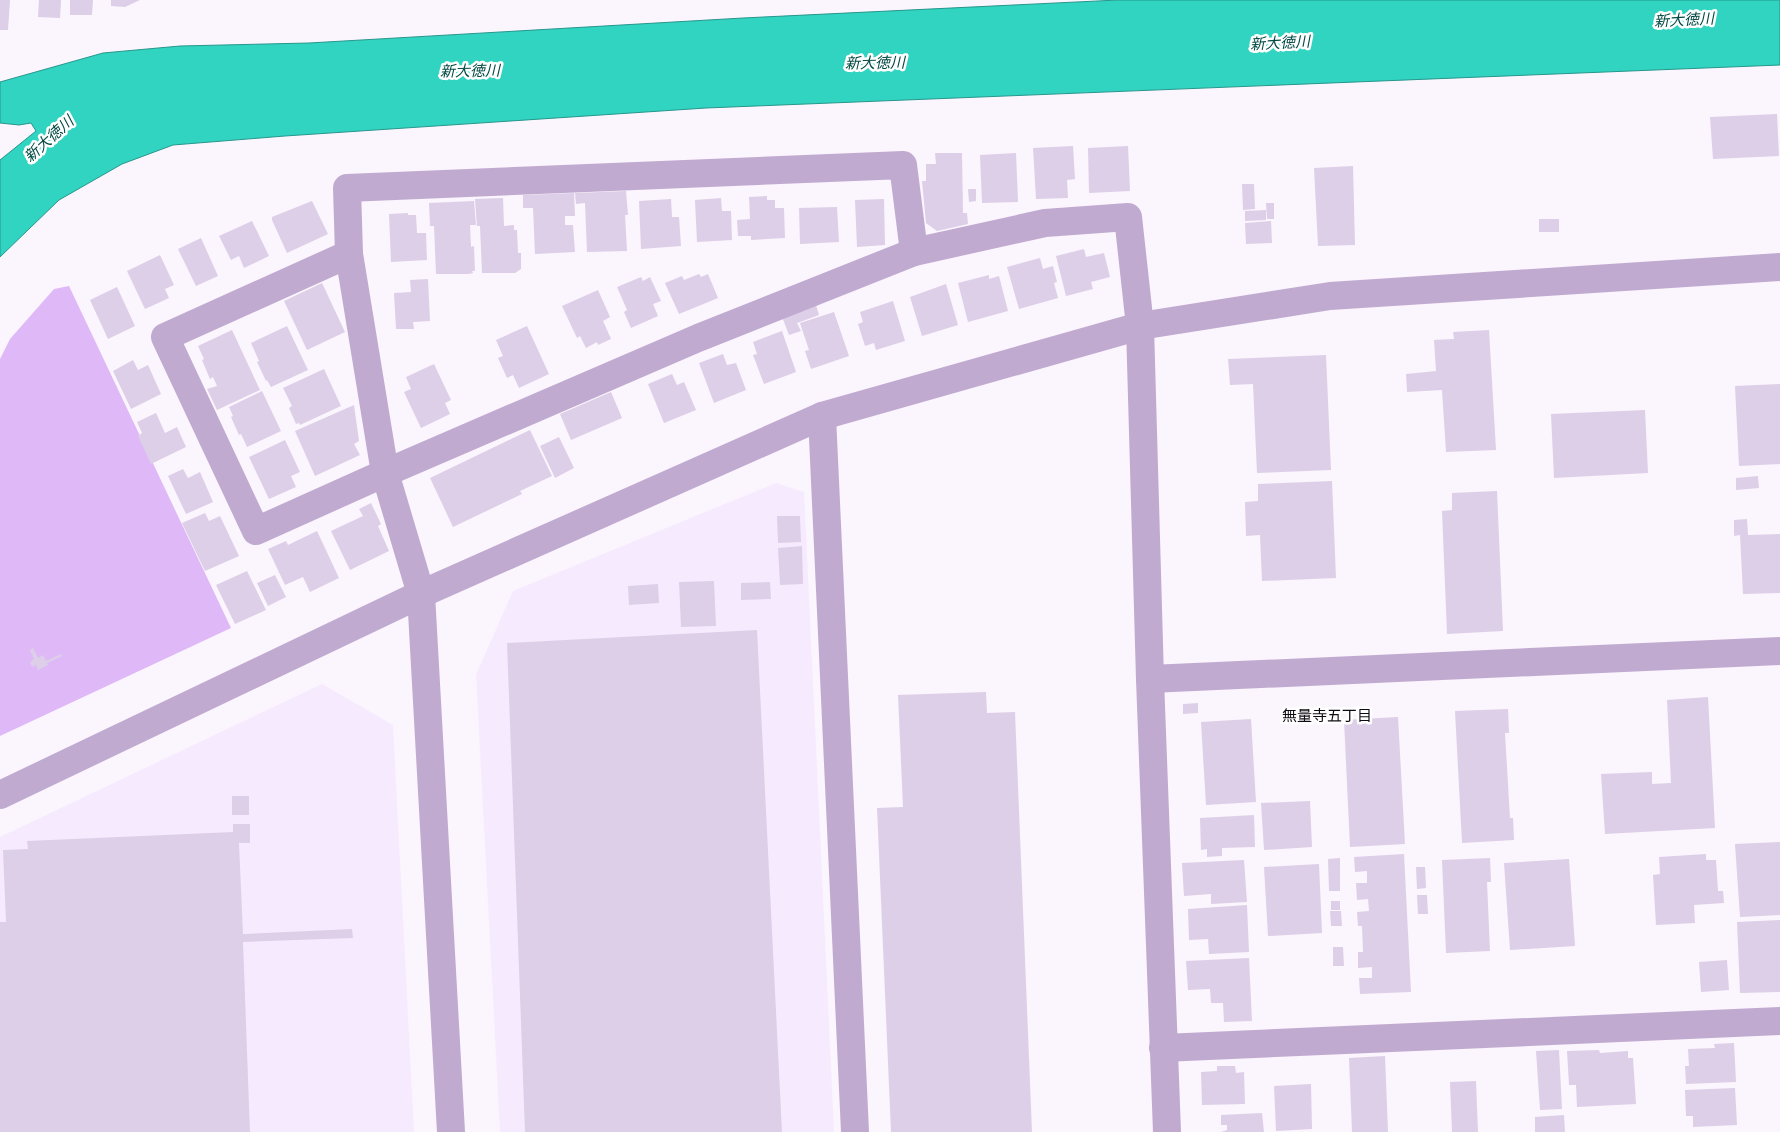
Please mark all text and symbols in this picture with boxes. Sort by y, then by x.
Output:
water label: 新大徳川 [1654,8,1716,30]
water label: 新大徳川 [1250,31,1312,53]
water label: 新大徳川 [845,52,907,72]
water label: 新大徳川 [440,60,502,80]
water label: 新大徳川 [20,110,78,165]
district label: 無量寺五丁目 [1282,706,1372,724]

